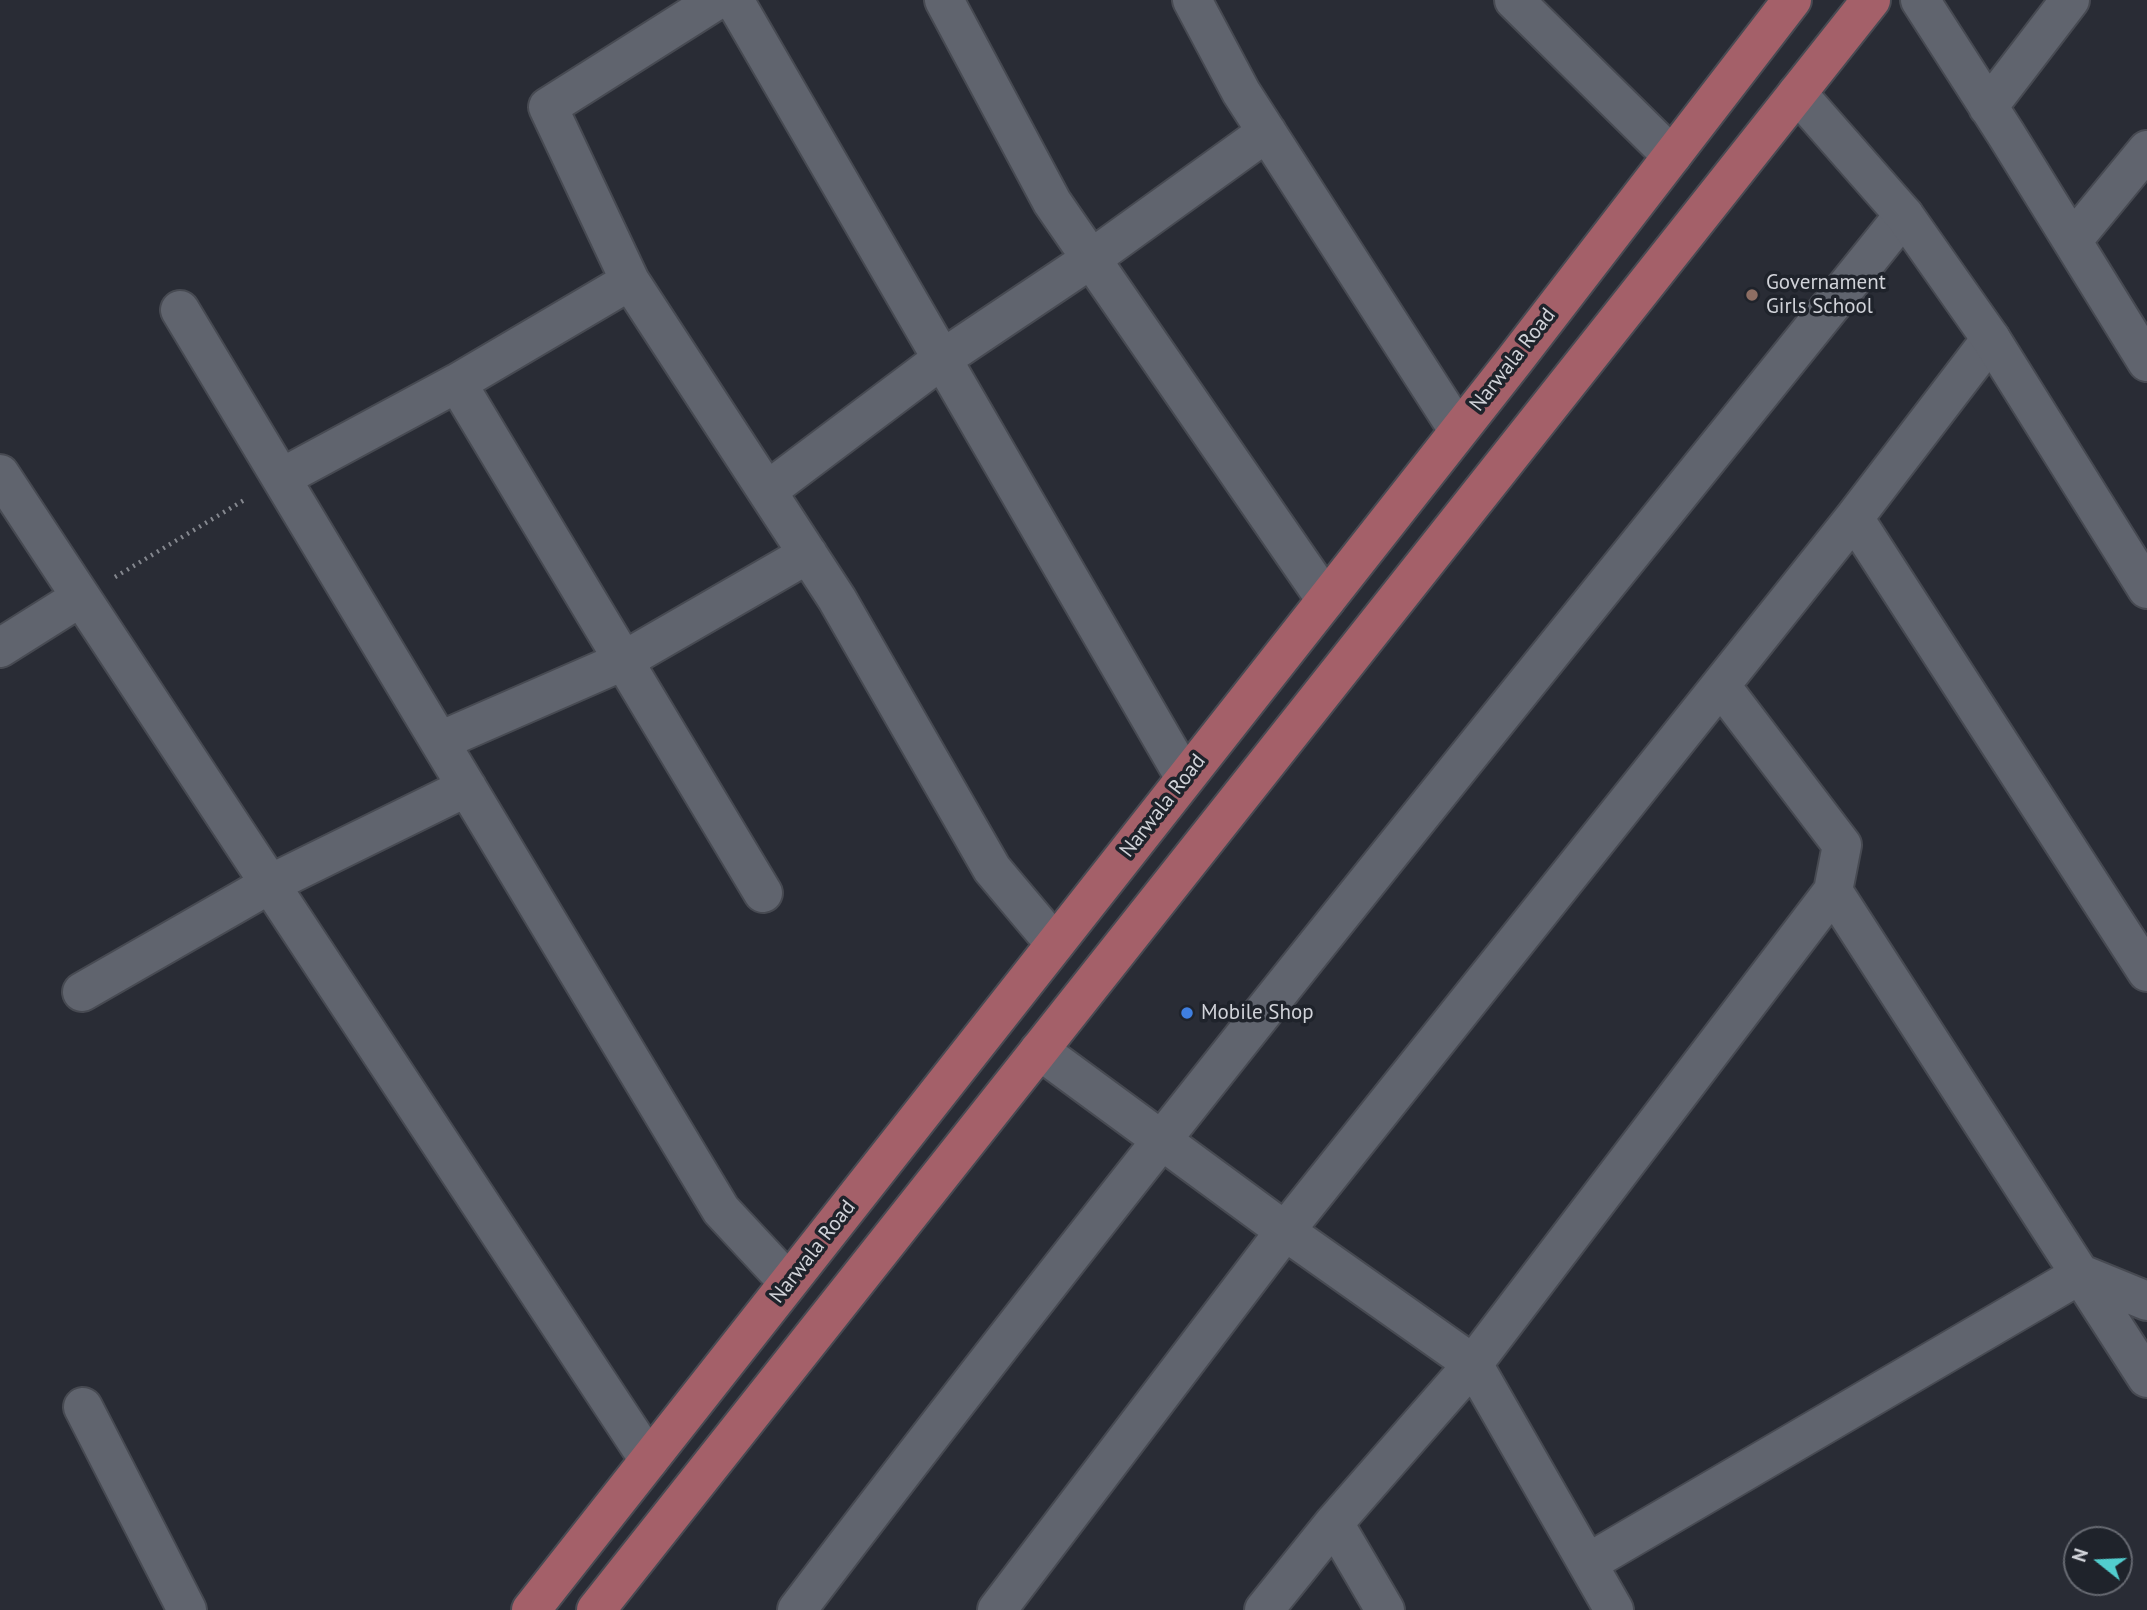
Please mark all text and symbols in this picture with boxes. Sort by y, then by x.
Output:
place label: Governament Girls School [1766,270,1886,320]
marker: Governament Girls School [1744,287,1760,303]
street label: Narwala Road [1465,303,1561,417]
street label: Narwala Road [1115,749,1211,863]
place label: Mobile Shop [1201,1000,1313,1026]
marker: Mobile Shop [1179,1005,1195,1021]
street label: Narwala Road [765,1195,861,1309]
north arrow [2063,1526,2133,1596]
text: N [2067,1545,2093,1565]

